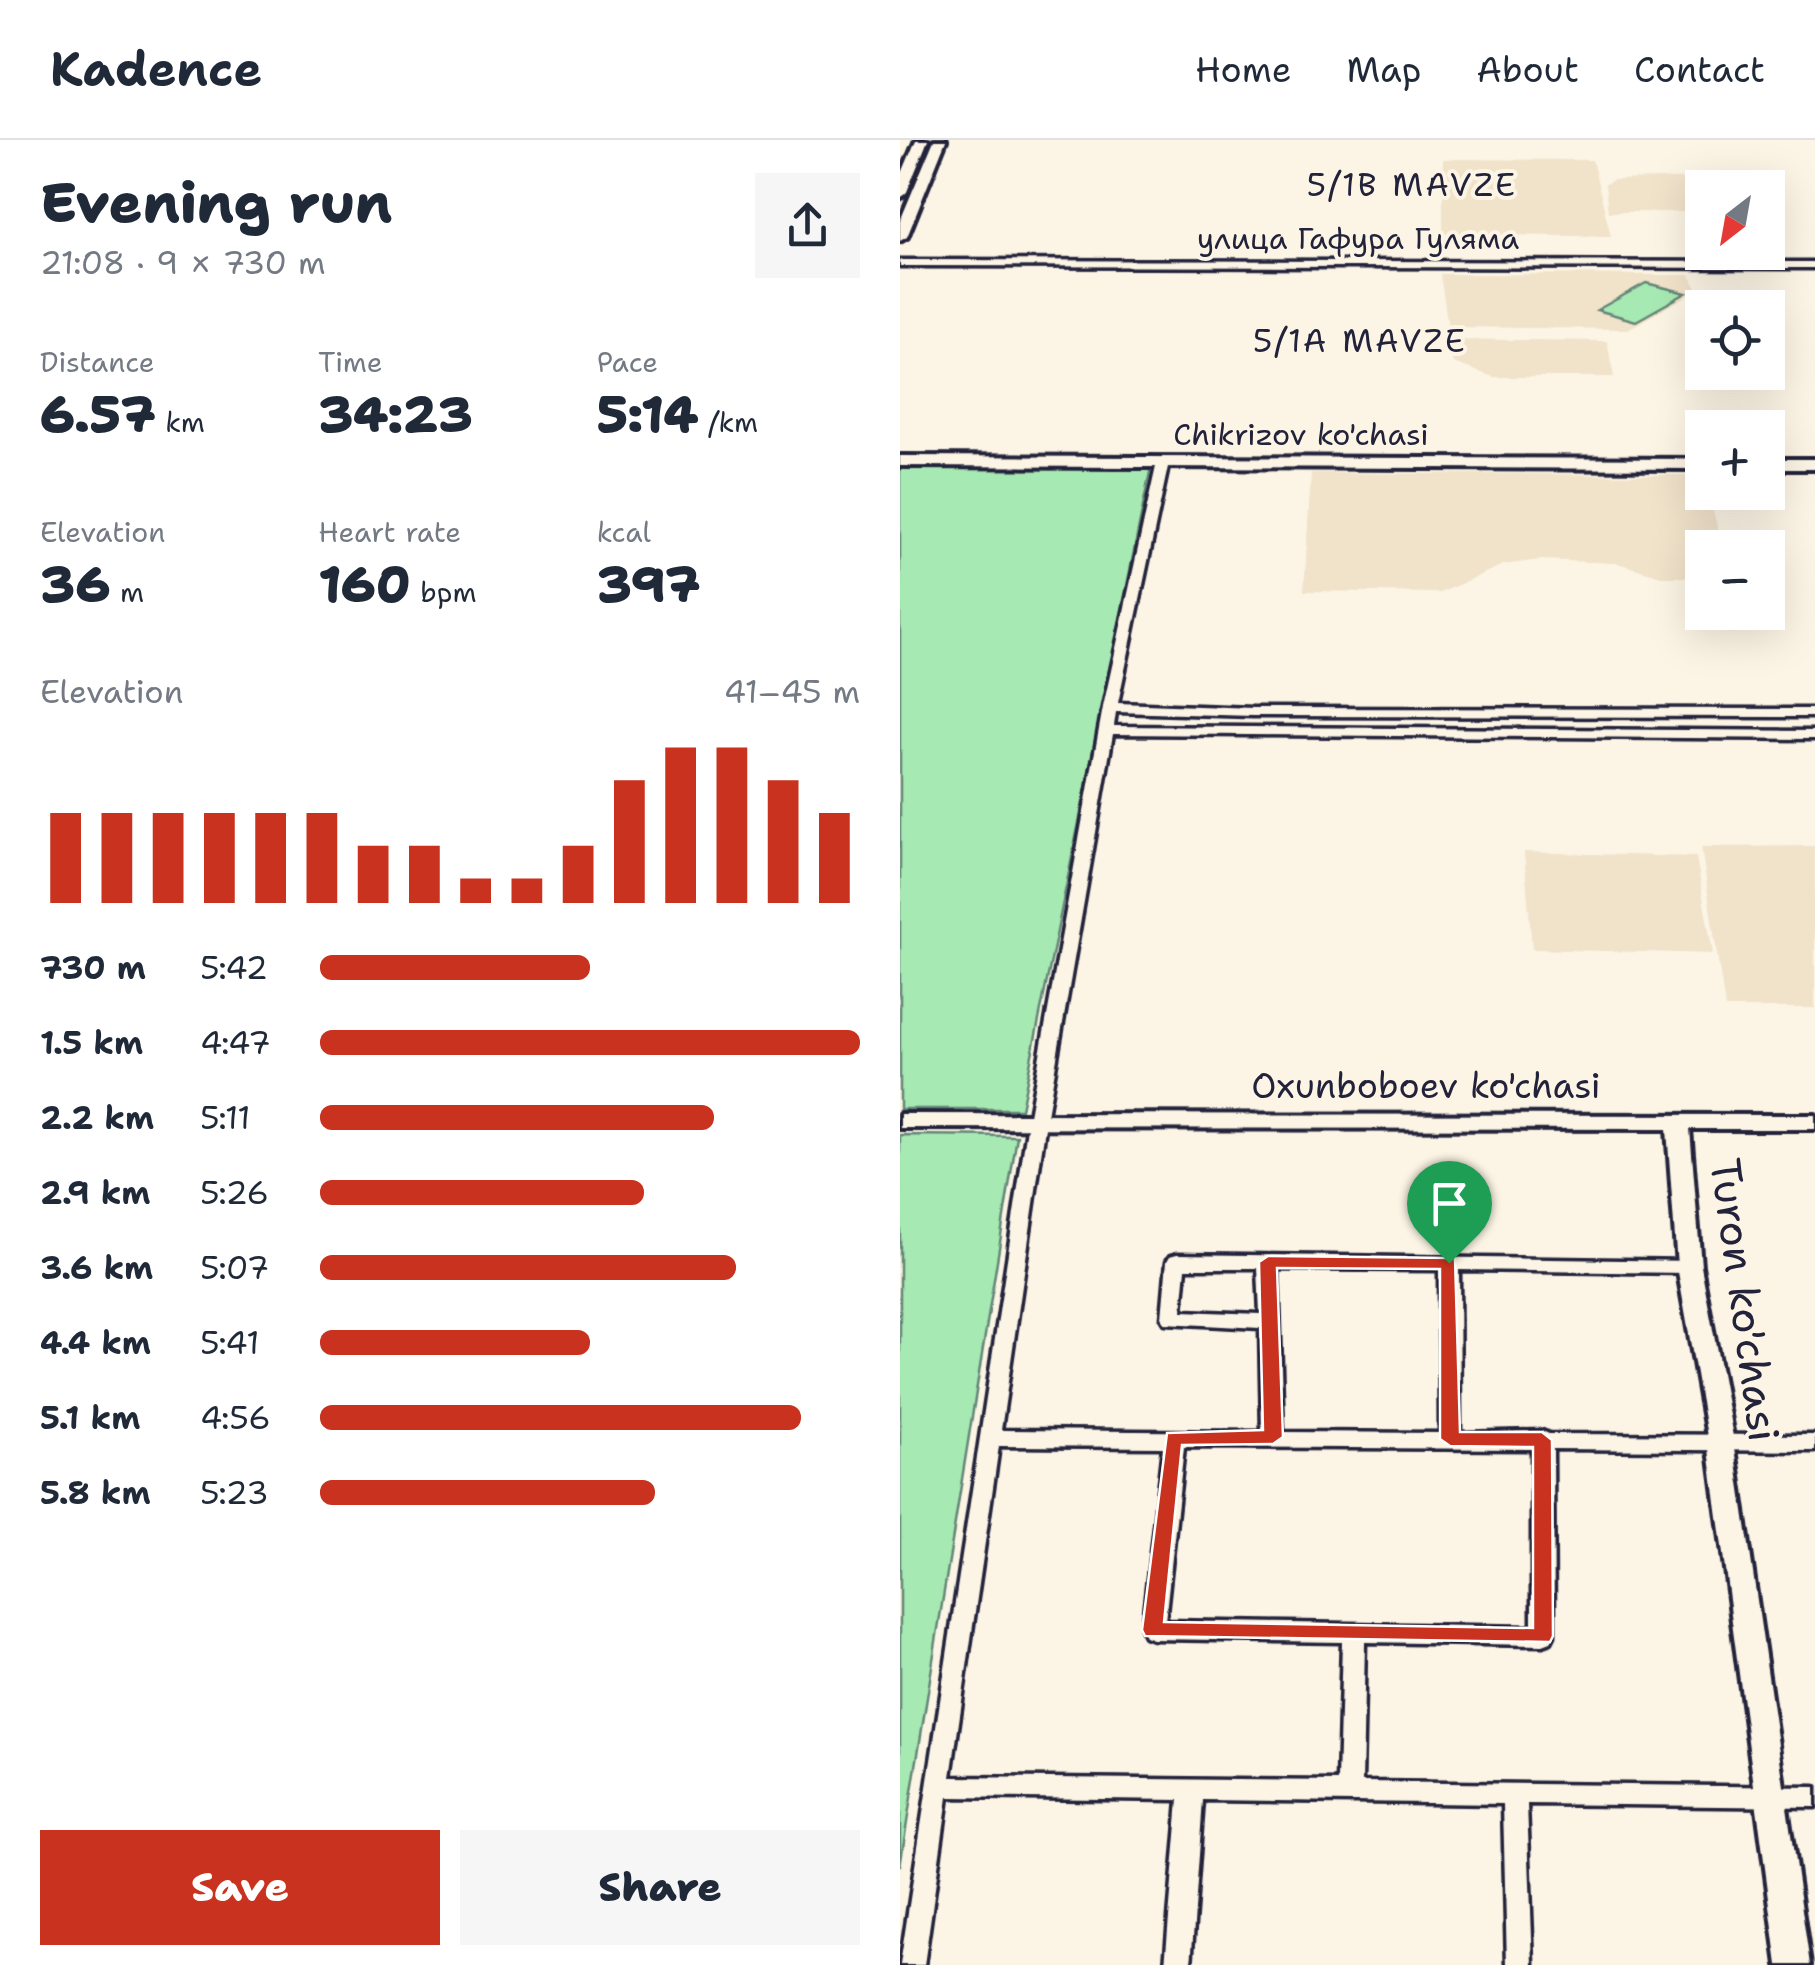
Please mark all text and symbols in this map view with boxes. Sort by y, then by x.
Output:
text: Kadence [50,37,262,101]
text: Home [1195,46,1291,93]
text: Map [1346,46,1421,93]
text: About [1476,46,1579,93]
text: Contact [1634,46,1765,93]
district label: 5/1B MAVZE [1306,163,1518,206]
text: Evening run [40,166,392,240]
north arrow [1685,170,1785,270]
map controls [1685,170,1785,630]
button: share [755,173,860,278]
street label: улица Гафура Гуляма [1197,218,1519,259]
text: 21:08 · 9 × 730 m [40,241,326,284]
button: locate [1685,290,1785,390]
district label: 5/1A MAVZE [1253,319,1467,362]
text: Distance [40,343,155,381]
text: Time [318,343,383,381]
text: Pace [597,343,658,381]
text: 6.57 [40,381,156,448]
text: 34:23 [318,381,473,448]
text: 5:14 [597,381,699,448]
text: km [156,403,205,441]
text: /km [699,403,758,441]
button: + [1685,410,1785,510]
street label: Chikrizov ko'chasi [1173,414,1429,455]
text: Elevation [40,513,165,551]
text: Heart rate [318,513,461,551]
text: kcal [597,513,651,551]
button: − [1685,530,1785,630]
text: 36 [40,551,111,618]
text: 160 [318,551,411,618]
text: 397 [597,551,700,618]
text: m [111,573,144,611]
text: bpm [411,573,477,611]
text: Elevation [40,670,183,713]
text: 41–45 m [724,670,860,713]
text: 730 m [40,946,146,989]
text: 5:42 [200,946,268,989]
text: 1.5 km [40,1021,143,1064]
text: 4:47 [200,1021,271,1064]
street label: Oxunboboev ko'chasi [1251,1062,1601,1109]
text: 2.2 km [40,1096,154,1139]
text: 5:11 [200,1096,251,1139]
street label: Turon ko'chasi [1697,1155,1793,1445]
pin [1407,1161,1492,1264]
text: 2.9 km [40,1171,150,1214]
text: 5:26 [200,1171,269,1214]
icon: arrive [1422,1176,1477,1231]
text: 3.6 km [40,1246,153,1289]
text: 5:07 [200,1246,269,1289]
text: 4.4 km [40,1321,151,1364]
text: 5:41 [200,1321,259,1364]
text: 5.1 km [40,1396,140,1439]
text: 4:56 [200,1396,271,1439]
text: 5.8 km [40,1471,151,1514]
text: 5:23 [200,1471,269,1514]
button: Save [40,1830,440,1945]
button: Share [460,1830,860,1945]

